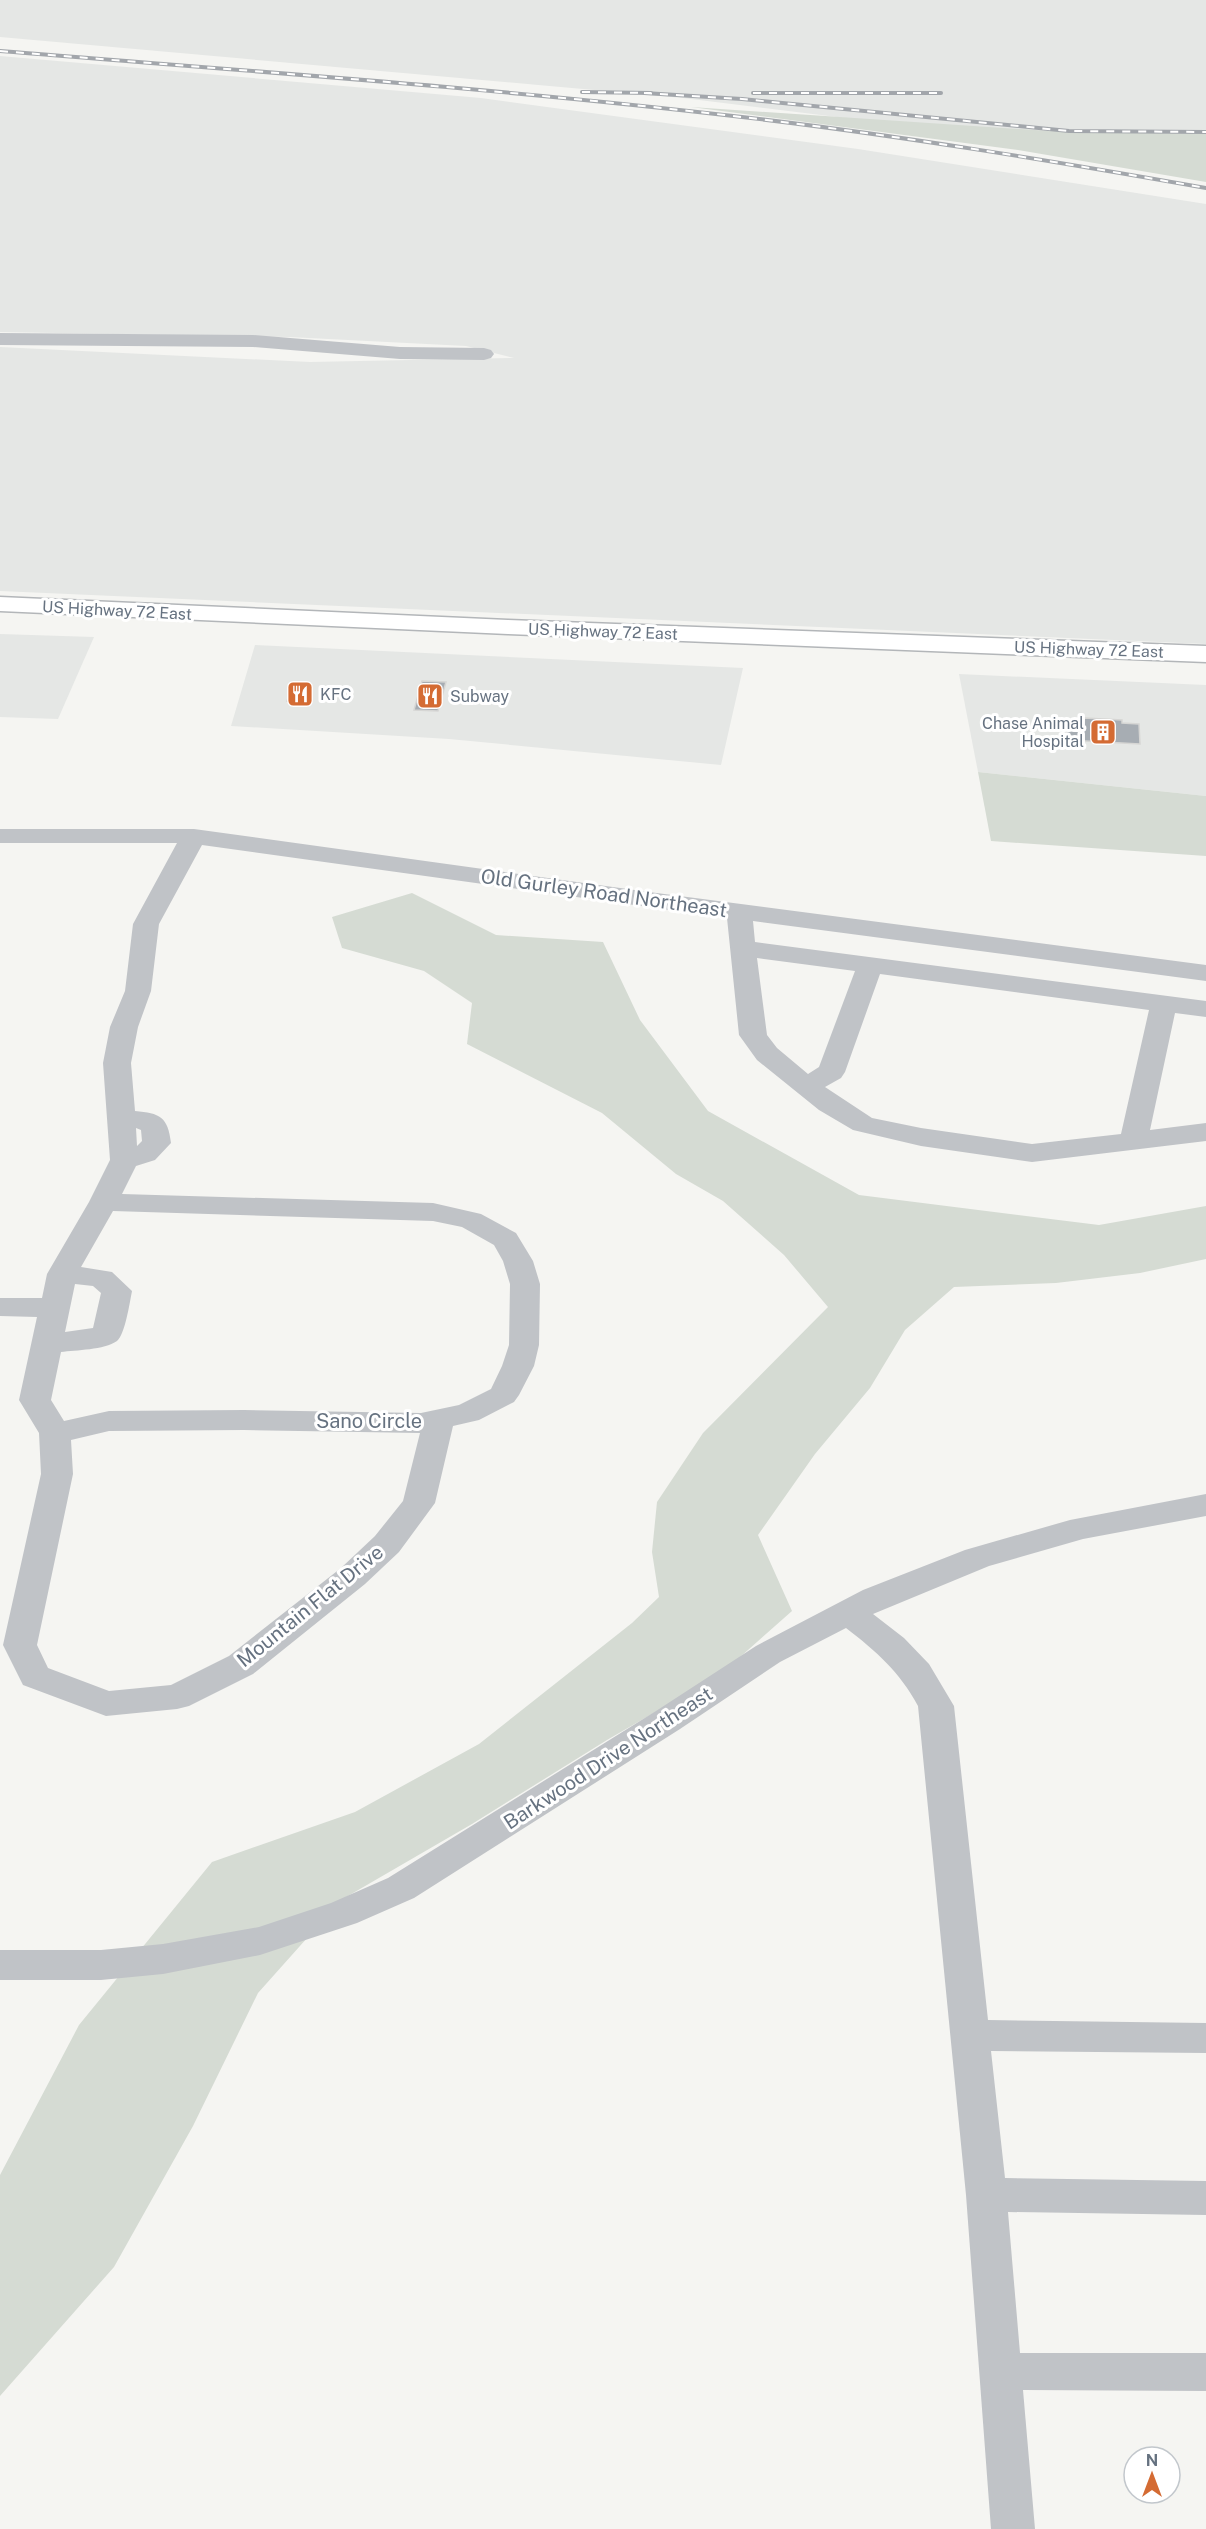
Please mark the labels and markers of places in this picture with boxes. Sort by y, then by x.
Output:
restaurant icon: KFC [285,679,315,709]
restaurant icon: Subway [415,681,445,711]
place label: KFC [320,685,351,704]
place label: Subway [450,687,509,706]
place label: Chase Animal Hospital [982,714,1084,751]
building icon: Chase Animal Hospital [1088,717,1118,747]

